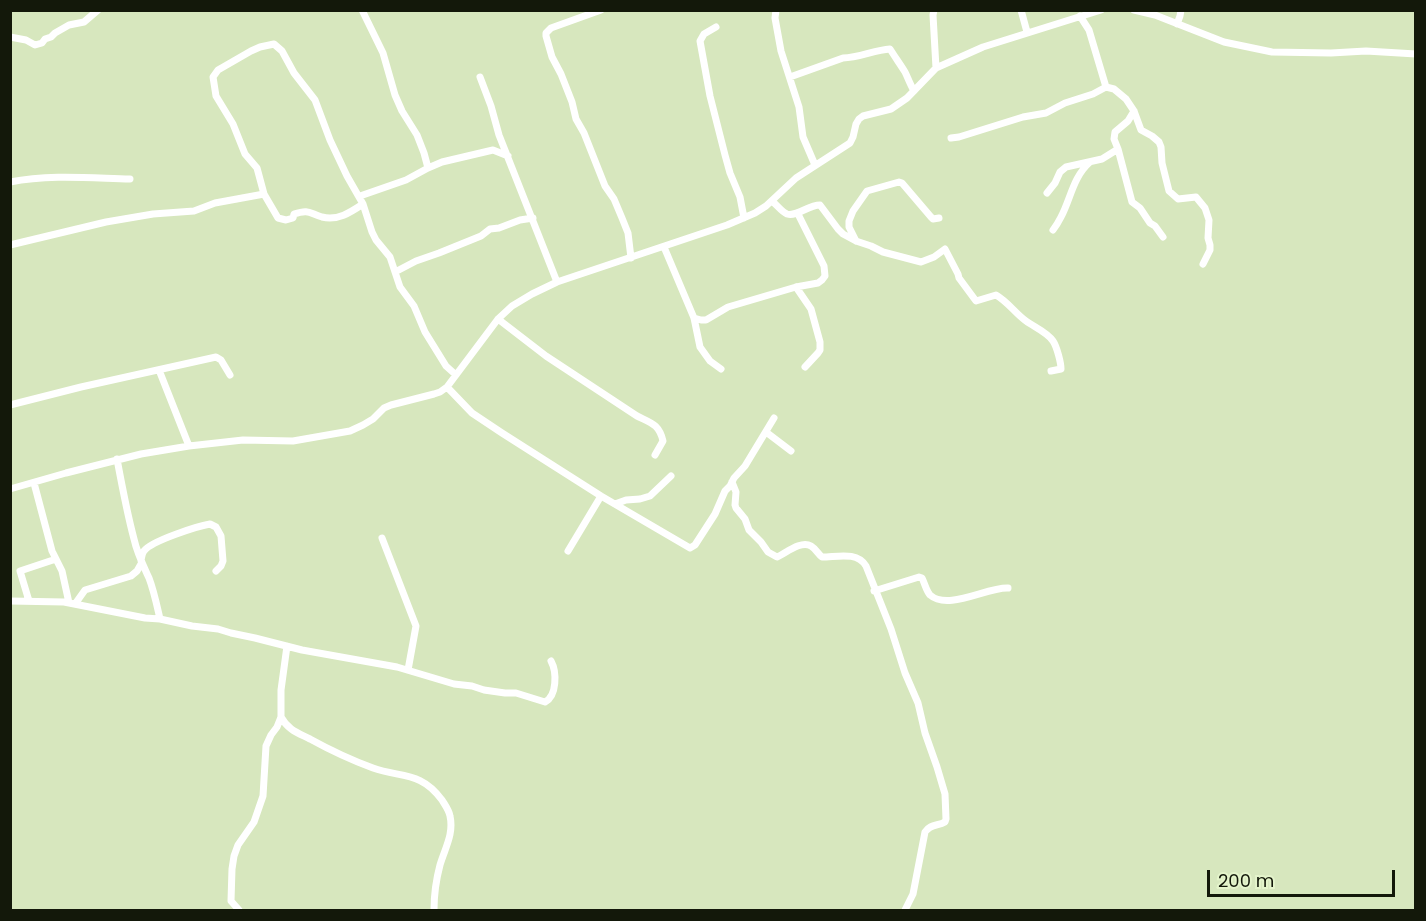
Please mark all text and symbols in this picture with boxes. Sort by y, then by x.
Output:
scale bar [1210,858,1398,896]
text: 200 m [1218,868,1274,893]

